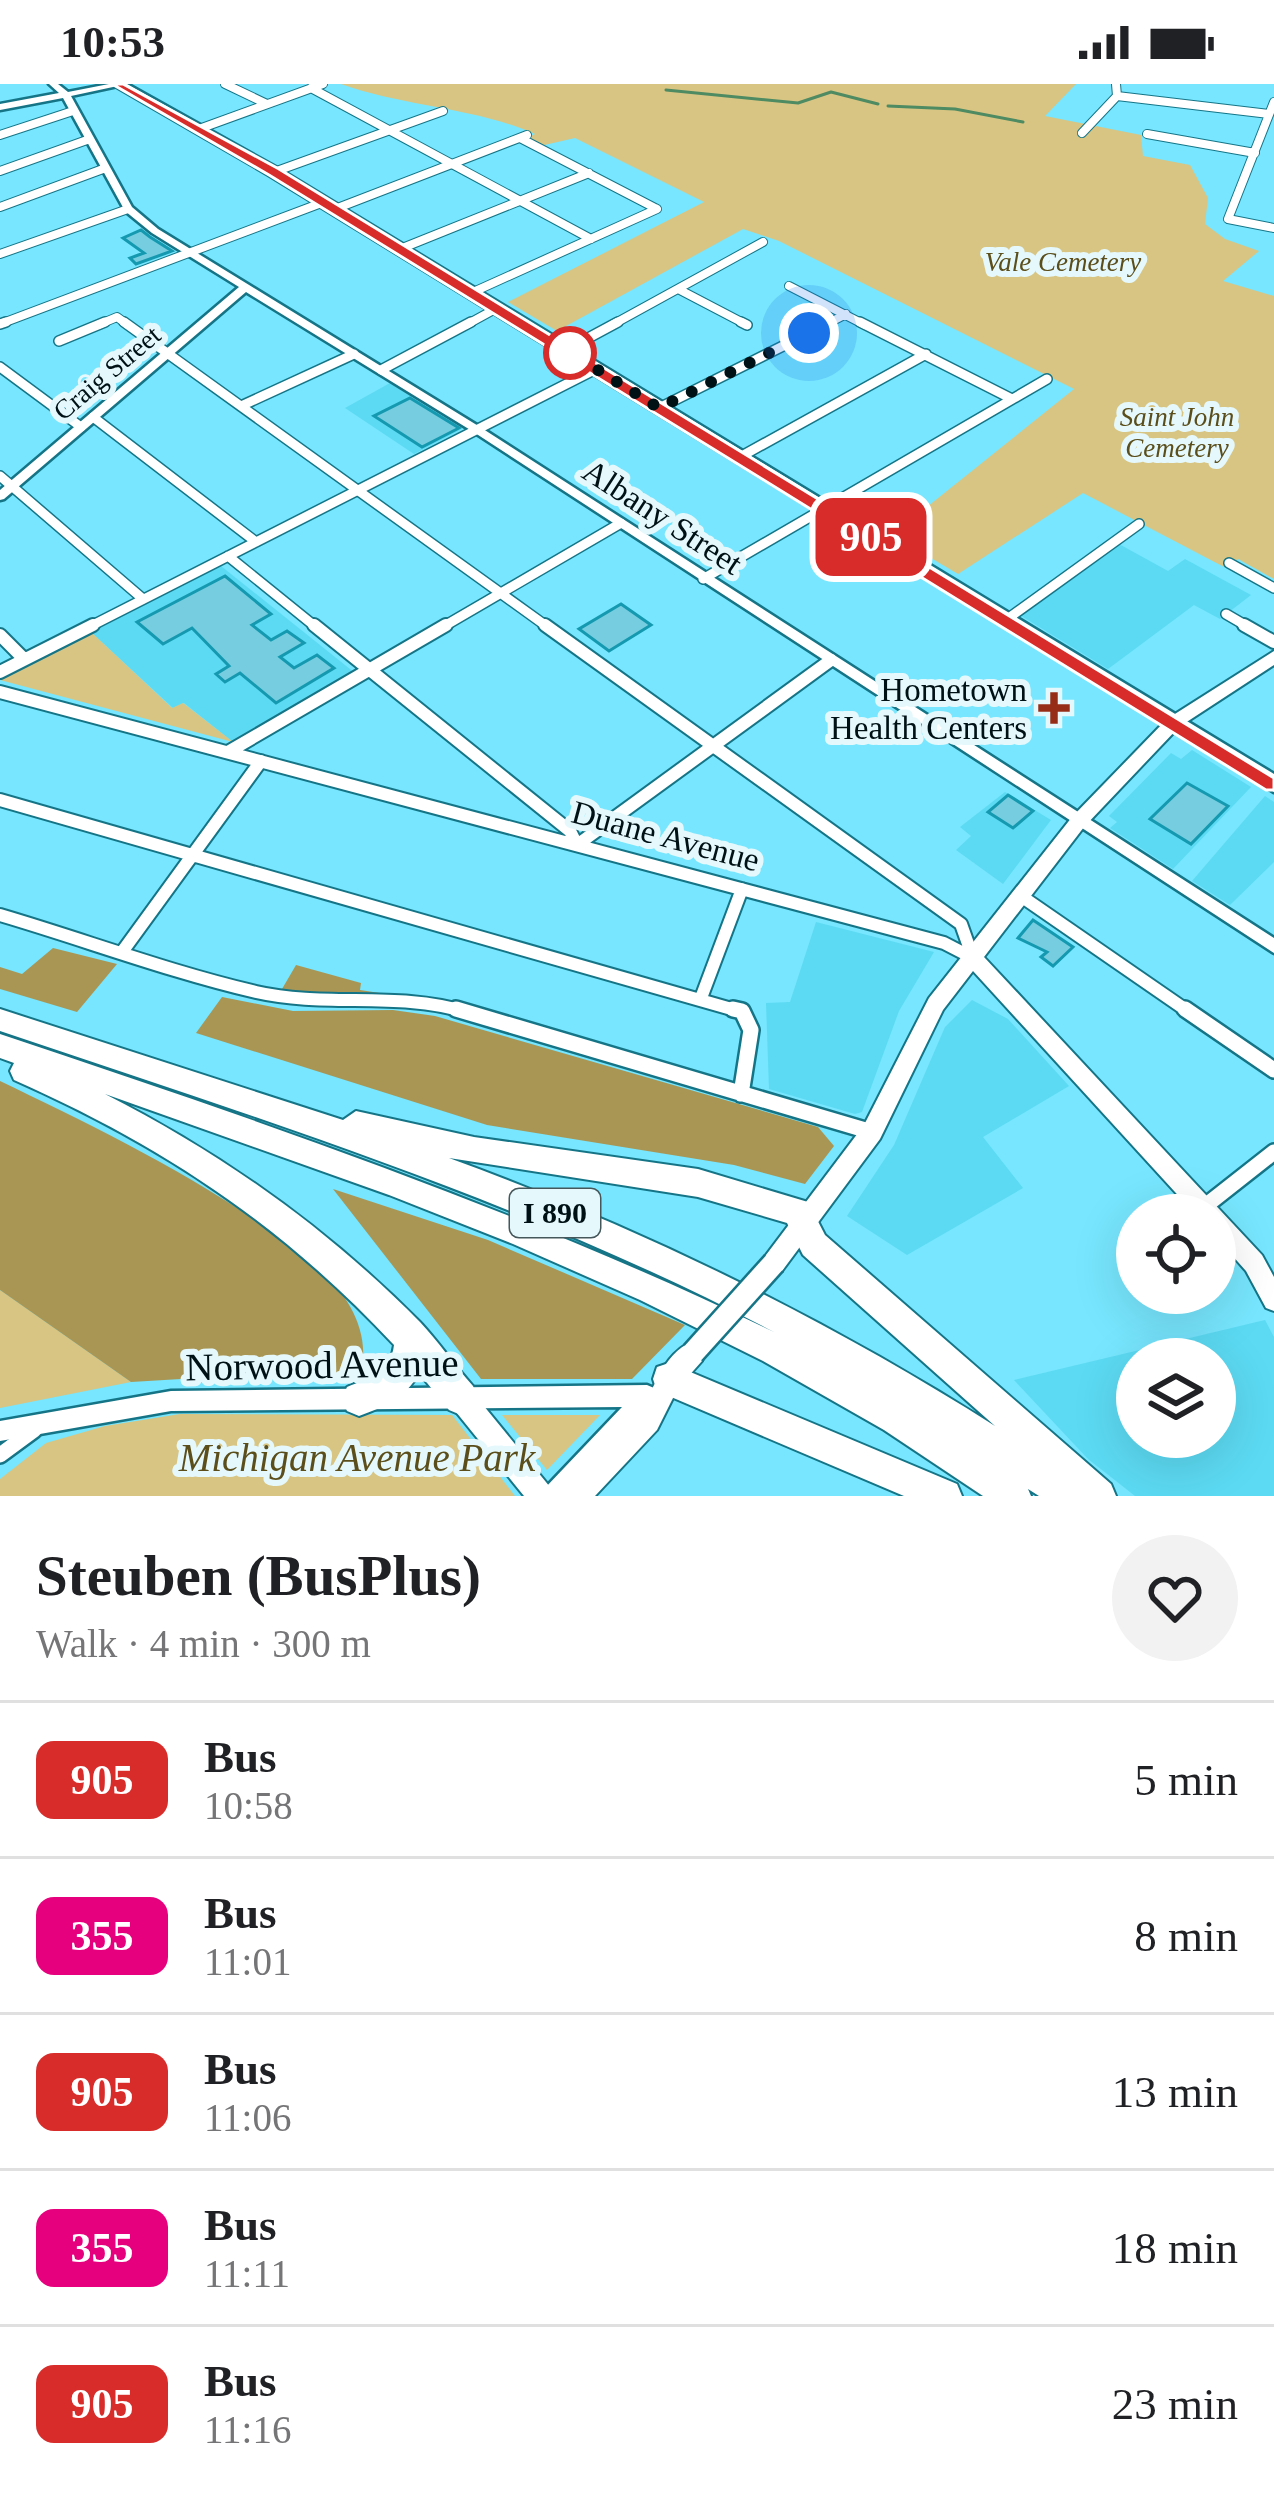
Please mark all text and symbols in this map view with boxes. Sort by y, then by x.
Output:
text: 10:53 [60,17,165,67]
park label: Vale Cemetery [985,247,1141,277]
your location [779,303,839,363]
street label: Craig Street [48,320,167,426]
unlabelled marker [545,328,595,378]
park label: Saint John Cemetery [1120,402,1234,463]
street label: Albany Street [576,452,749,582]
line badge: 905 [802,498,940,576]
text: 905 [840,514,903,560]
place label: Hometown Health Centers [830,672,1027,746]
marker: Hometown Health Centers [1038,692,1070,724]
street label: Duane Avenue [568,794,763,878]
road number: I 890 [510,1189,600,1237]
map controls [1116,1194,1236,1458]
button: locate [1116,1194,1236,1314]
button: layers [1116,1338,1236,1458]
street label: Norwood Avenue [185,1341,459,1388]
park label: Michigan Avenue Park [178,1436,536,1480]
button: heart [1112,1535,1238,1661]
text: Steuben (BusPlus) [36,1544,481,1607]
text: Walk · 4 min · 300 m [36,1622,371,1665]
text: Bus [204,1732,277,1782]
text: 5 min [1134,1755,1238,1805]
text: 905 [71,1757,134,1803]
text: 10:58 [204,1784,293,1827]
text: Bus [204,1888,277,1938]
text: 8 min [1134,1911,1238,1961]
text: 355 [71,1913,134,1959]
text: 11:01 [204,1940,291,1983]
text: Bus [204,2044,277,2094]
text: 13 min [1112,2067,1238,2117]
text: 905 [71,2069,134,2115]
text: 11:06 [204,2096,291,2139]
text: Bus [204,2200,277,2250]
text: 18 min [1112,2223,1238,2273]
text: 355 [71,2225,134,2271]
text: 11:11 [204,2252,290,2295]
text: Bus [204,2356,277,2406]
text: 23 min [1112,2379,1238,2429]
text: 905 [71,2381,134,2427]
text: 11:16 [204,2408,291,2451]

